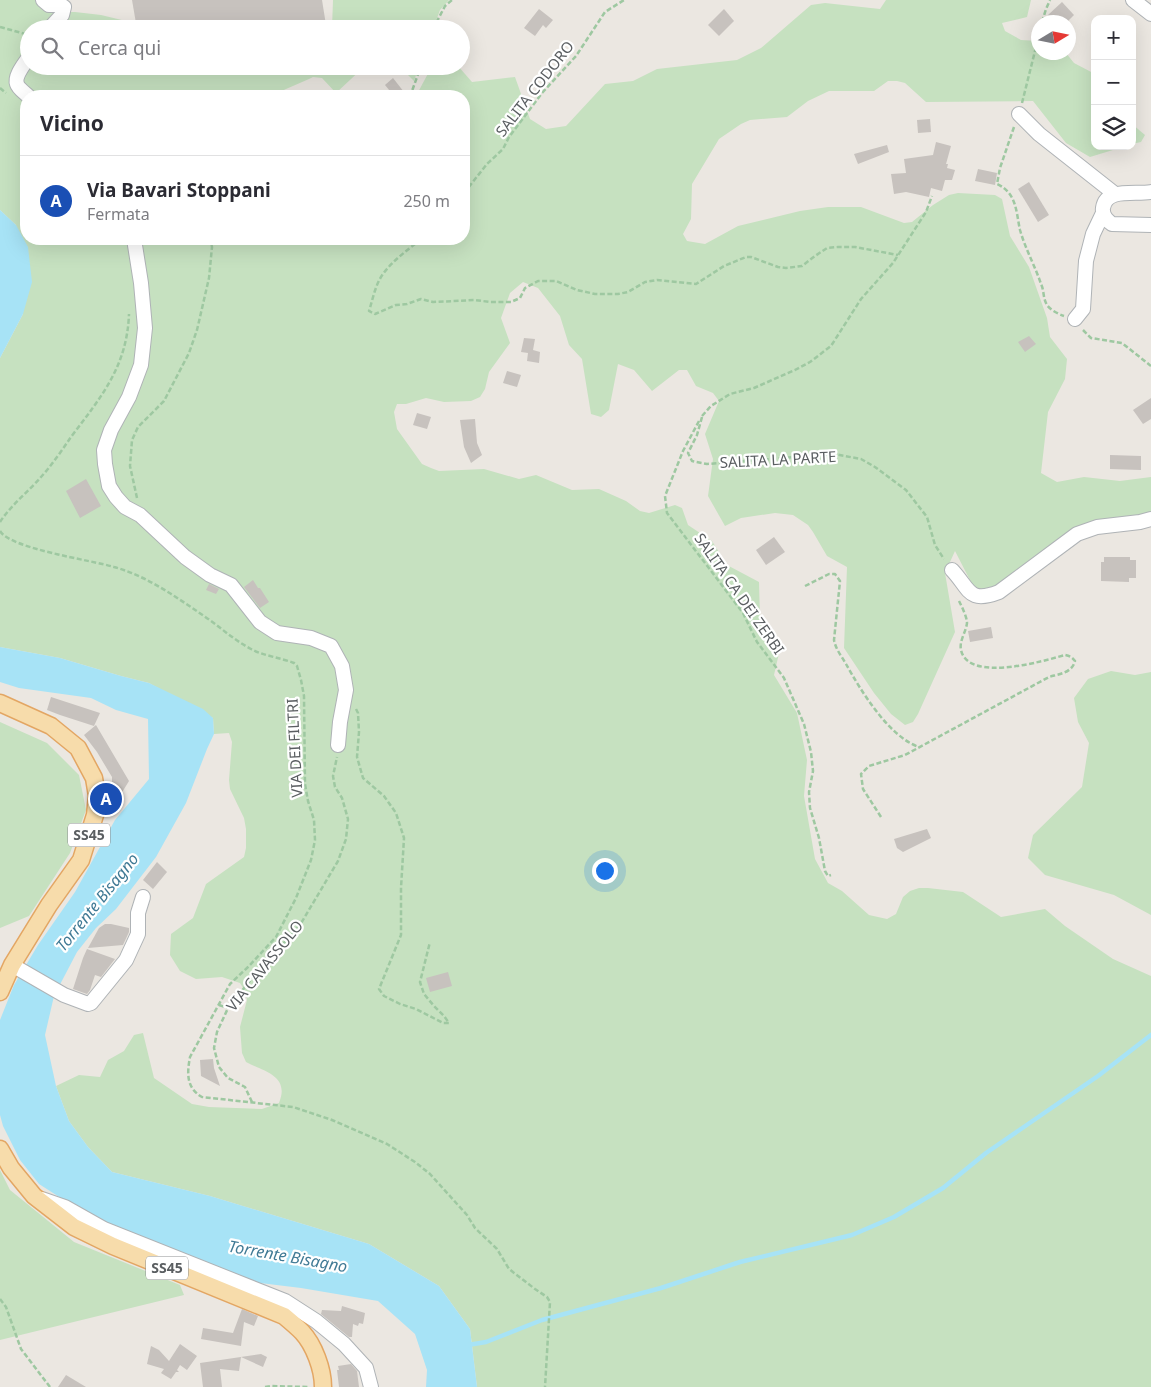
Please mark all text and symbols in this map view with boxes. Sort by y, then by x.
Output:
north arrow [1031,15,1076,60]
map controls [1091,15,1136,150]
button: + [1091,15,1136,60]
search box [20,20,470,75]
icon: search [38,34,66,62]
text: Cerca qui [78,35,161,61]
street label: SALITA CODORO [491,36,578,140]
button: − [1091,60,1136,105]
button: layers [1091,105,1136,150]
text: Vicino [40,109,104,137]
text: Via Bavari Stoppani [87,177,271,203]
text: A [50,190,62,212]
text: 250 m [403,190,450,212]
text: Fermata [87,203,150,225]
street label: SALITA LA PARTE [719,446,837,472]
street label: SALITA CA DEI ZERBI [690,529,789,658]
street label: VIA DEI FILTRI [281,698,307,798]
pin: A [90,780,122,818]
road number: SS45 [68,824,110,846]
water label: Torrente Bisagno [51,848,143,956]
your location [592,858,618,884]
street label: VIA CAVASSOLO [221,916,307,1015]
water label: Torrente Bisagno [227,1235,349,1277]
road number: SS45 [146,1256,188,1280]

